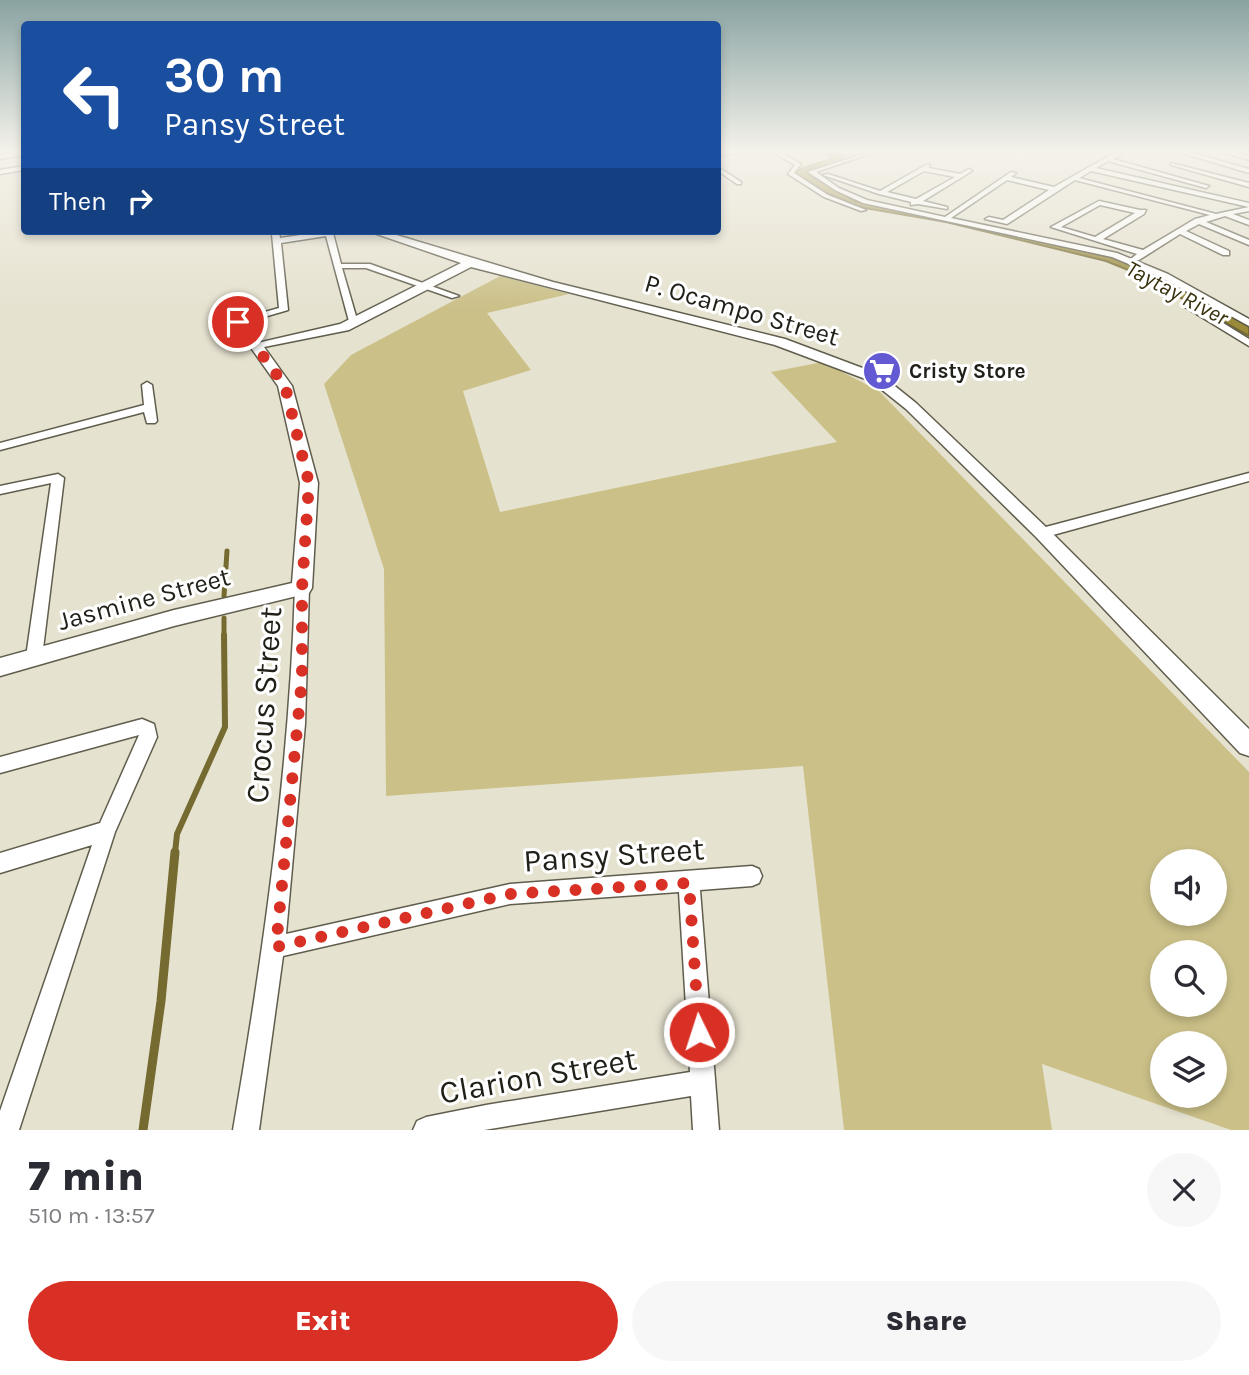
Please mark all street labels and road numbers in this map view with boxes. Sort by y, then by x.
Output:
street label: P. Ocampo Street [641,267,843,353]
street label: Jasmine Street [54,561,234,637]
street label: Crocus Street [239,606,289,804]
street label: Pansy Street [522,830,706,880]
street label: Clarion Street [437,1040,639,1112]

